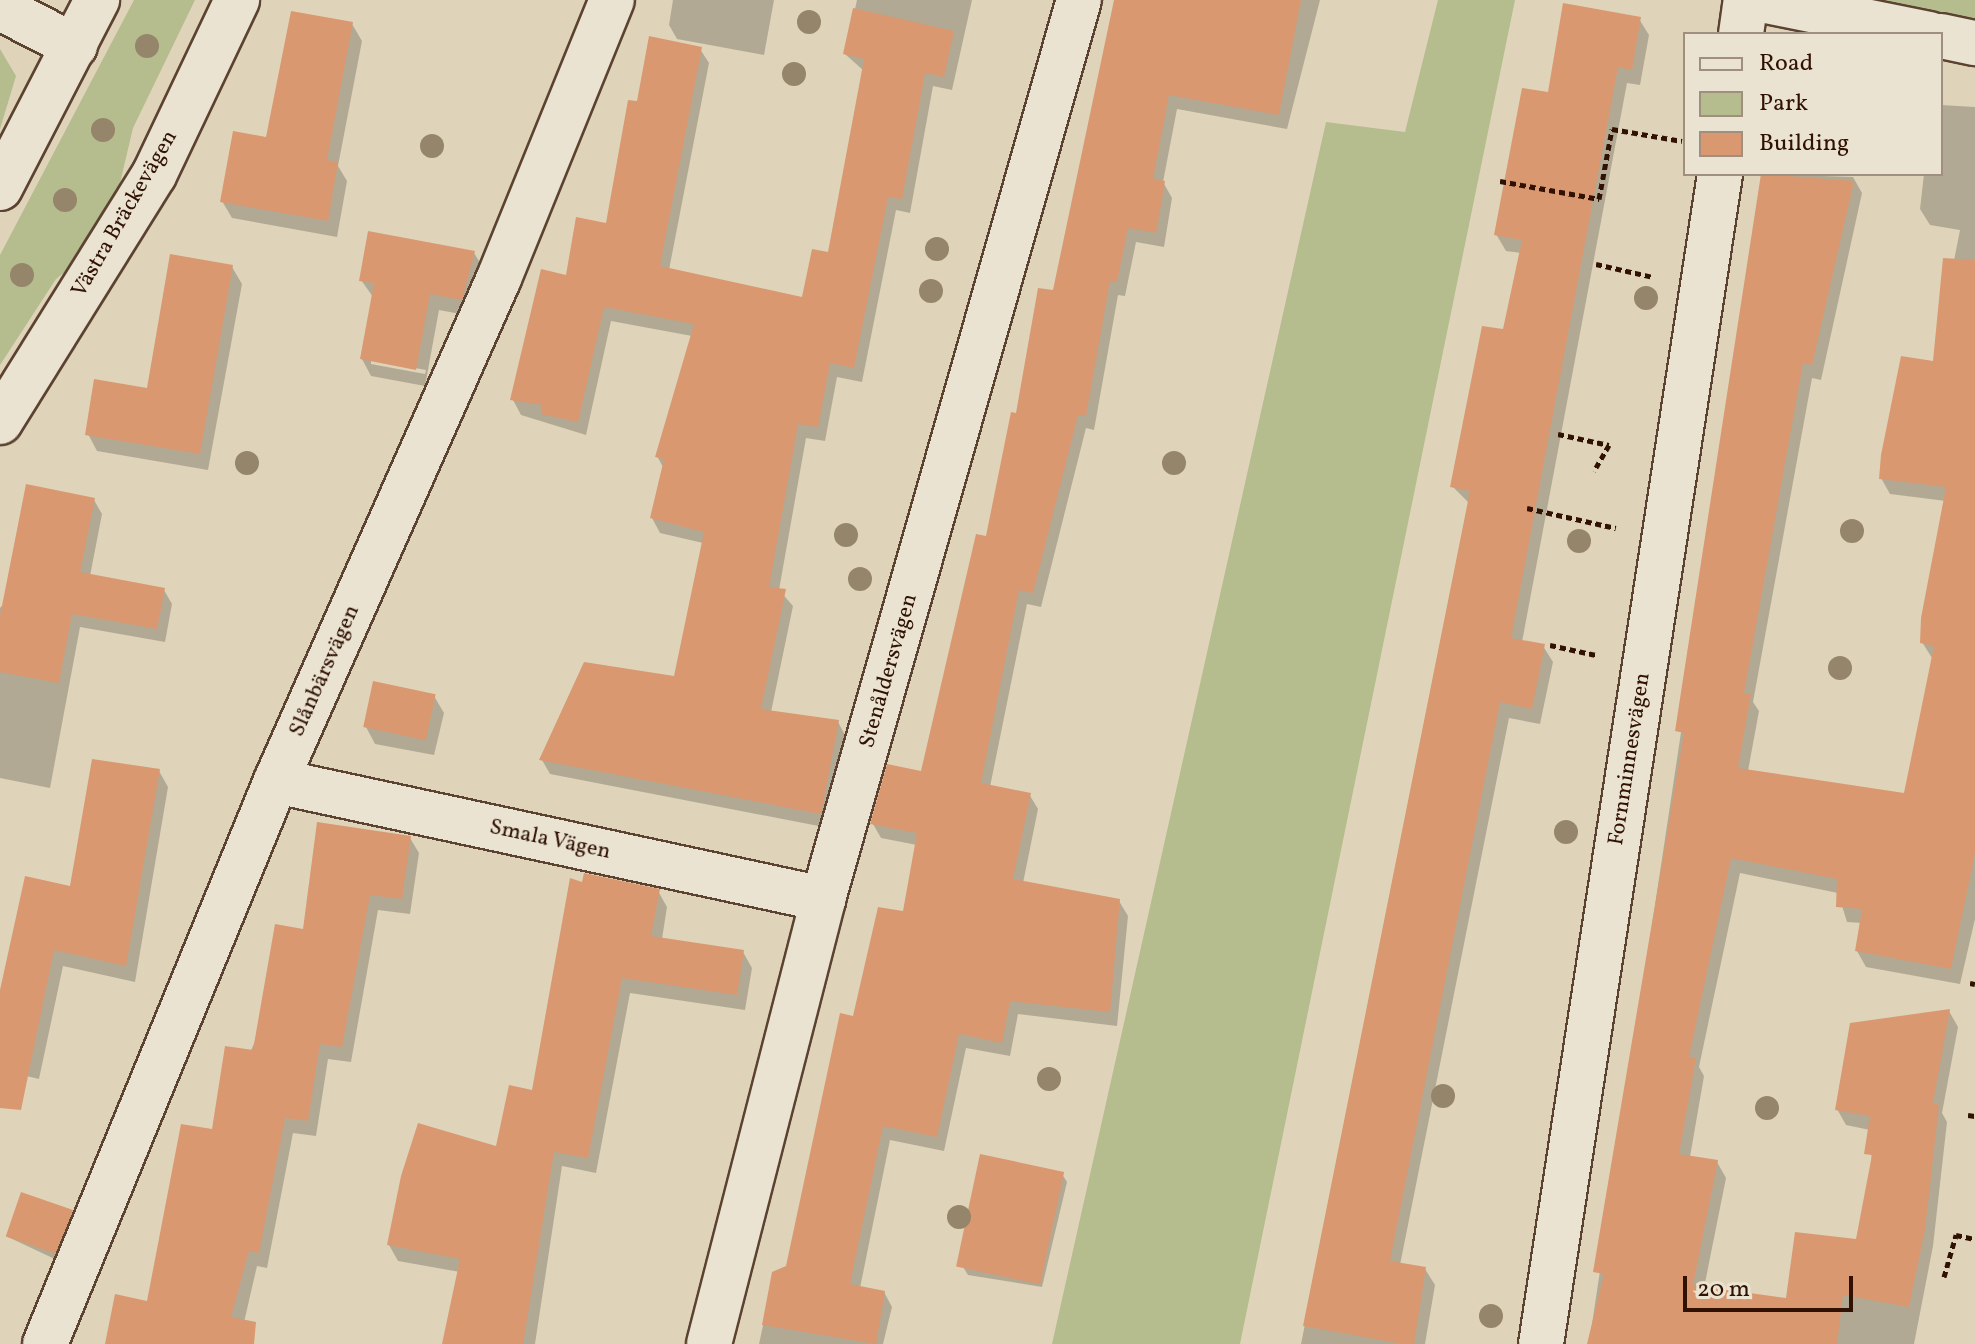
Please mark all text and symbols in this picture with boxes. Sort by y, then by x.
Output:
legend [1683,32,1943,176]
text: Road [1759,47,1813,81]
text: Park [1759,87,1808,121]
street label: Västra Bräckevägen [66,126,184,302]
text: Building [1759,127,1849,161]
street label: Stenåldersvägen [854,591,924,751]
street label: Slånbärsvägen [284,601,366,741]
street label: Fornminnesvägen [1603,671,1657,847]
street label: Smala Vägen [487,814,613,866]
scale bar [1687,1260,1857,1310]
text: 20 m [1697,1273,1750,1307]

